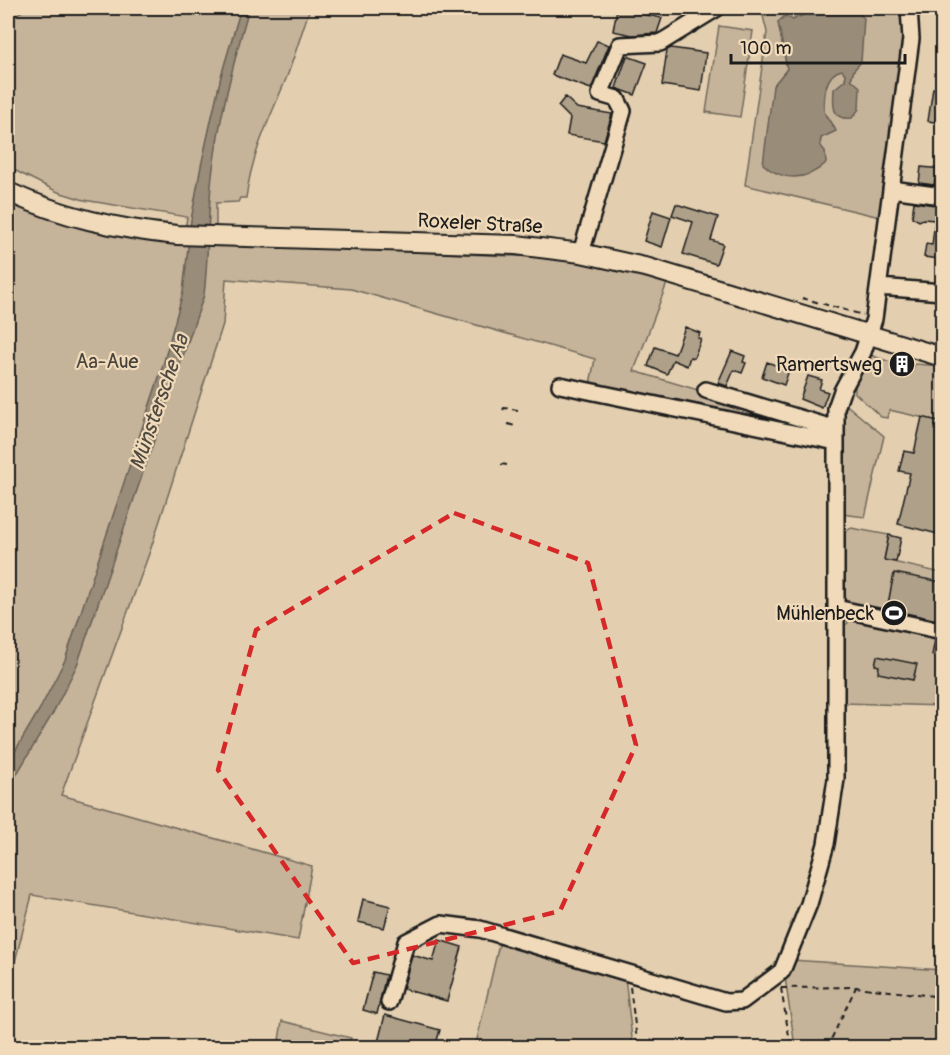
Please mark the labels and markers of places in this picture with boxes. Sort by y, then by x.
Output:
building icon: Ramertsweg [887,349,917,379]
place label: Ramertsweg [776,352,882,377]
sports icon: Mühlenbeck [879,598,909,628]
place label: Mühlenbeck [776,601,875,626]

